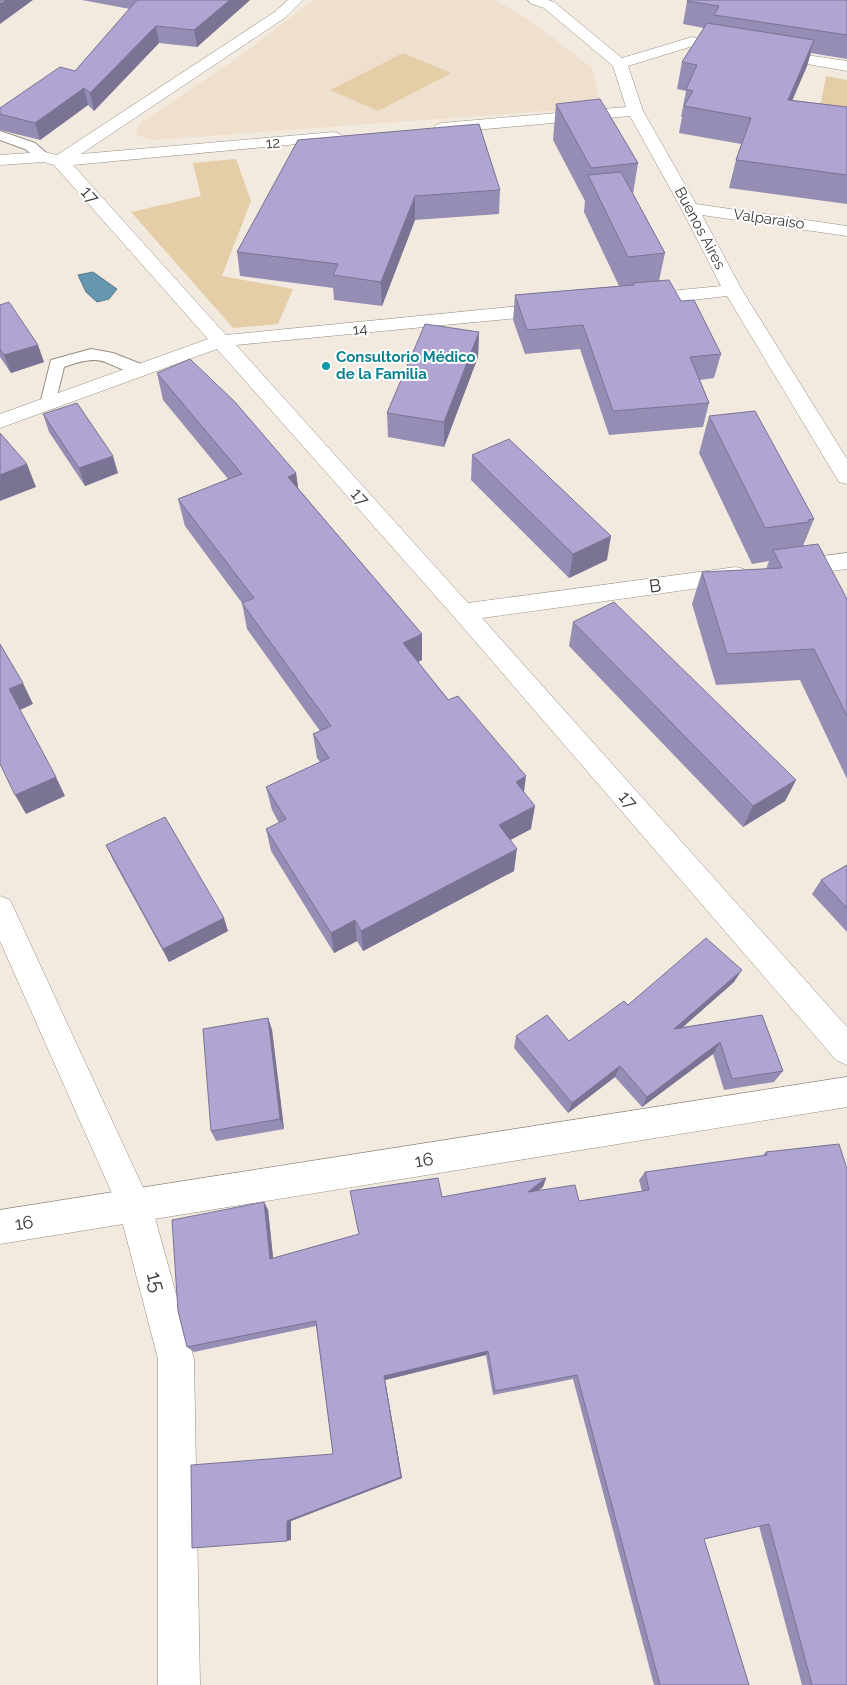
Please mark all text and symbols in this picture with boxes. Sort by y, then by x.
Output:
street label: 12 [265,133,281,153]
street label: 17 [77,181,104,208]
street label: Buenos Aires [671,184,729,272]
street label: Valparaíso [732,205,806,233]
street label: 14 [352,319,368,339]
place label: Consultorio Médico de la Familia [336,348,476,383]
marker: Consultorio Médico de la Familia [320,360,332,372]
street label: 17 [347,483,374,510]
street label: B [648,574,662,597]
street label: 17 [615,786,642,813]
street label: 16 [413,1148,435,1171]
street label: 16 [13,1211,35,1234]
street label: 15 [142,1269,171,1295]

